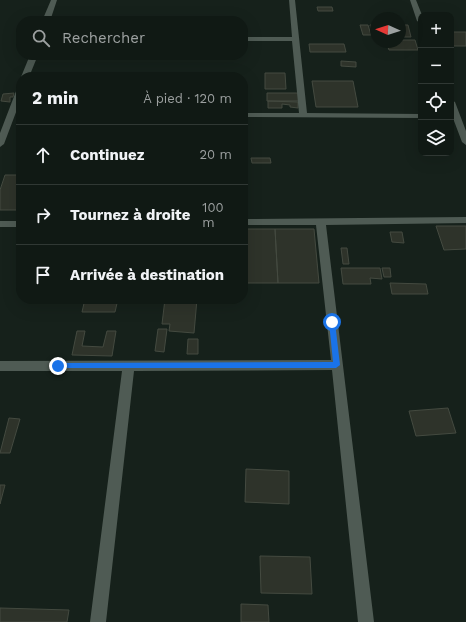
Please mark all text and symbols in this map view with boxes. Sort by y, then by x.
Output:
north arrow [370,12,406,48]
map controls [418,12,454,156]
button: + [418,12,454,48]
search box [16,16,248,60]
icon: search [30,27,52,49]
text: Rechercher [62,29,145,47]
button: − [418,48,454,84]
button: locate [418,84,454,120]
text: 2 min [32,88,78,108]
text: À pied · 120 m [143,91,232,106]
button: layers [418,120,454,156]
icon: ahead [32,144,54,166]
text: Continuez [70,146,144,164]
text: 20 m [200,147,232,162]
text: 100 m [202,200,224,230]
icon: right [32,204,54,226]
text: Tournez à droite [70,206,190,224]
icon: arrive [32,264,54,286]
text: Arrivée à destination [70,266,224,284]
route start [323,313,341,331]
route end [49,357,67,375]

